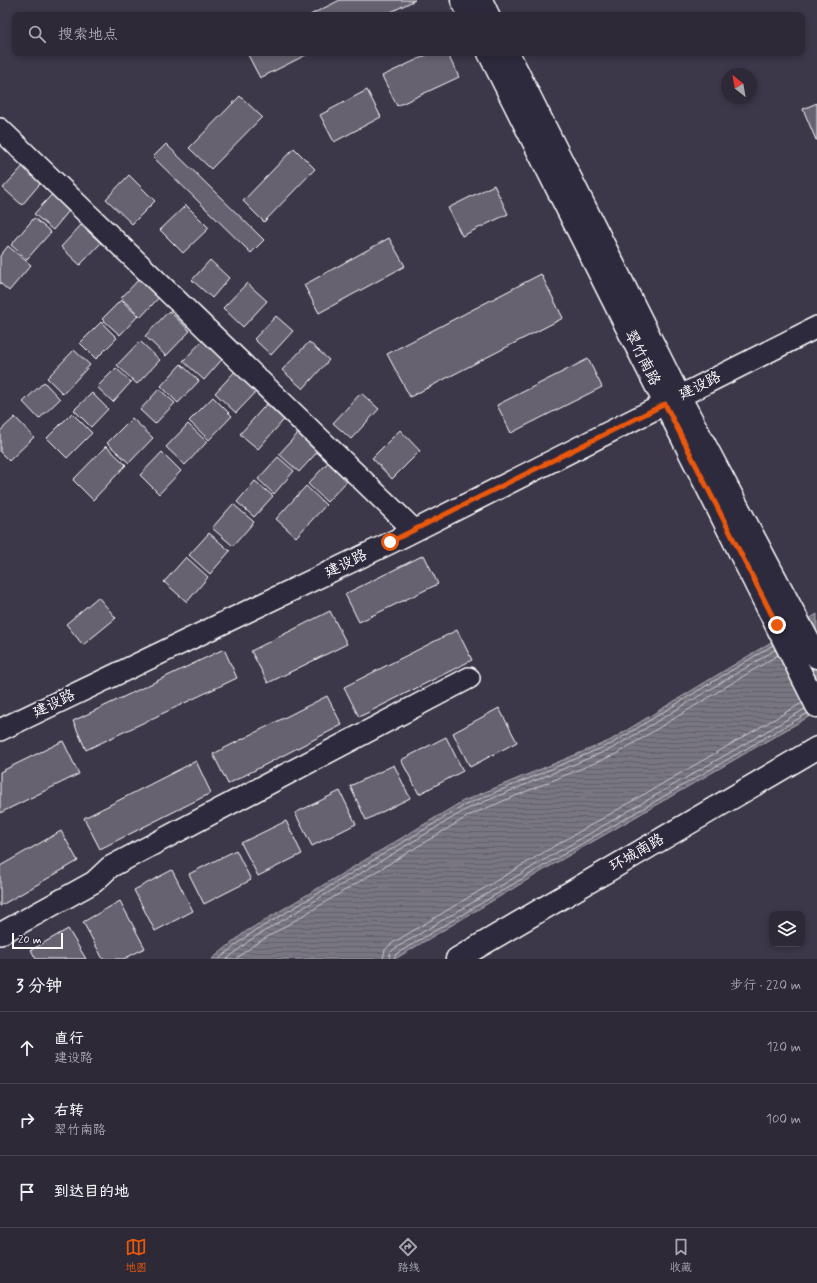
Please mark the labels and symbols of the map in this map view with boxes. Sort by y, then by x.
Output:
north arrow [721,68,757,104]
street label: 翠竹南路 [619,327,665,389]
street label: 建设路 [675,367,725,405]
route start [381,533,399,551]
street label: 建设路 [321,545,371,583]
route end [768,616,786,634]
street label: 建设路 [29,685,79,723]
street label: 环城南路 [606,829,668,877]
scale bar [12,931,63,950]

